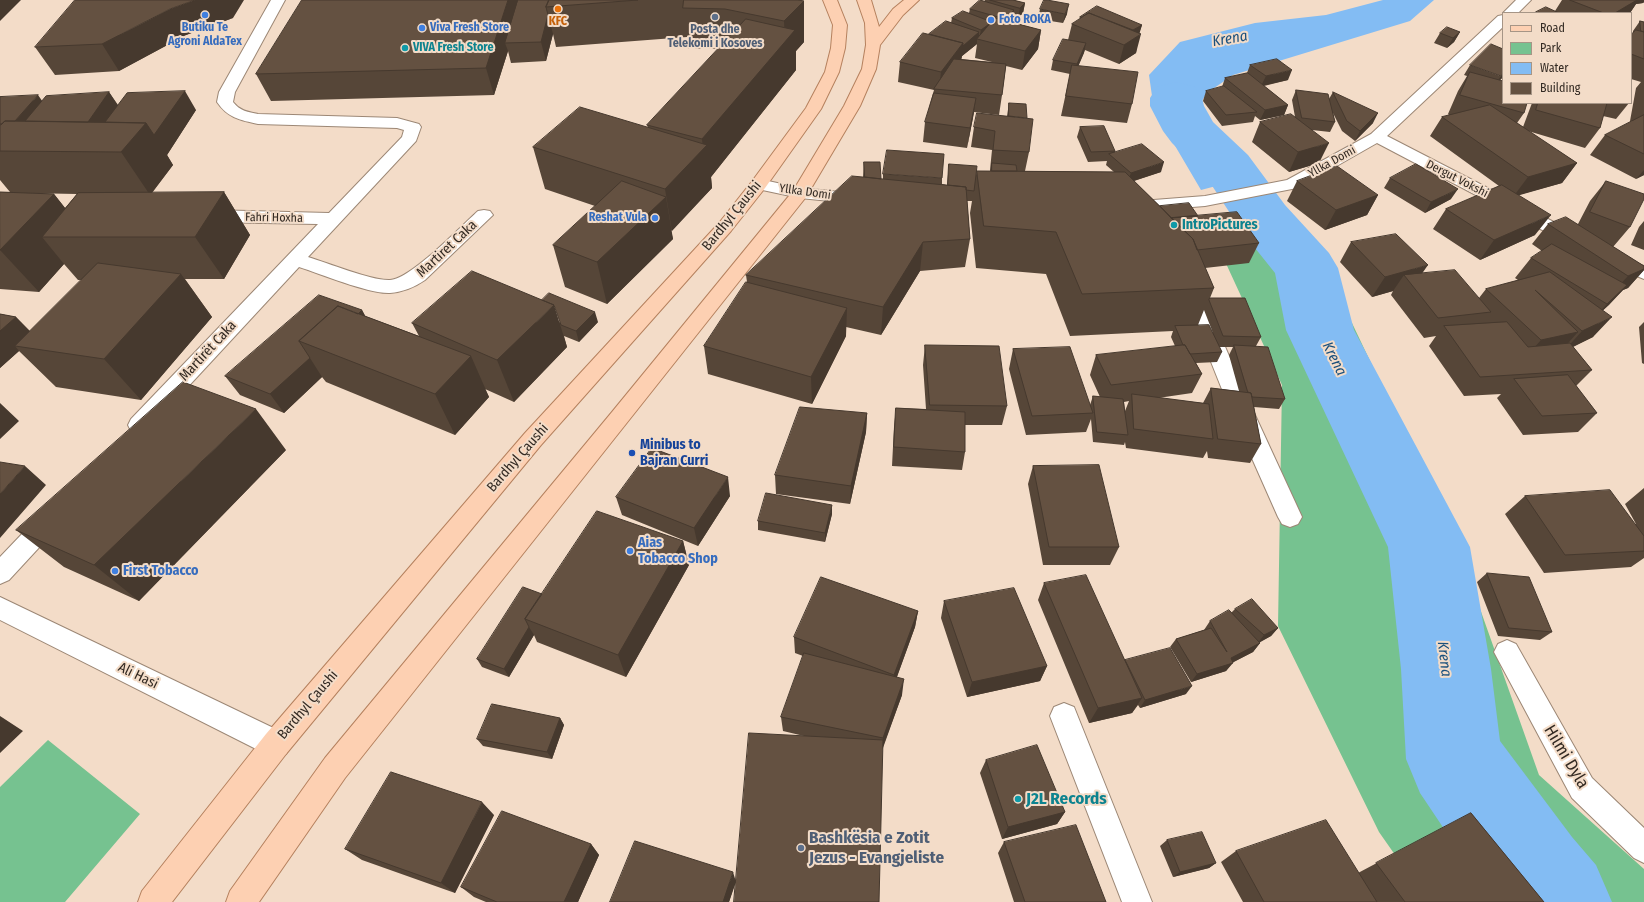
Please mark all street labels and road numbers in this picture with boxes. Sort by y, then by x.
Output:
street label: Yllka Domi [1306,143,1358,181]
street label: Dergut Vokshi [1424,157,1490,201]
street label: Bardhyl Çaushi [699,178,765,254]
street label: Yllka Domi [778,181,832,203]
street label: Fahri Hoxha [245,210,303,226]
street label: Martiret Caka [413,217,481,281]
street label: Martirët Caka [176,317,240,385]
street label: Bardhyl Çaushi [484,420,552,496]
street label: Ali Hasi [115,659,161,693]
street label: Bardhyl Çaushi [274,667,342,743]
street label: Hilmi Dyla [1539,721,1593,793]

